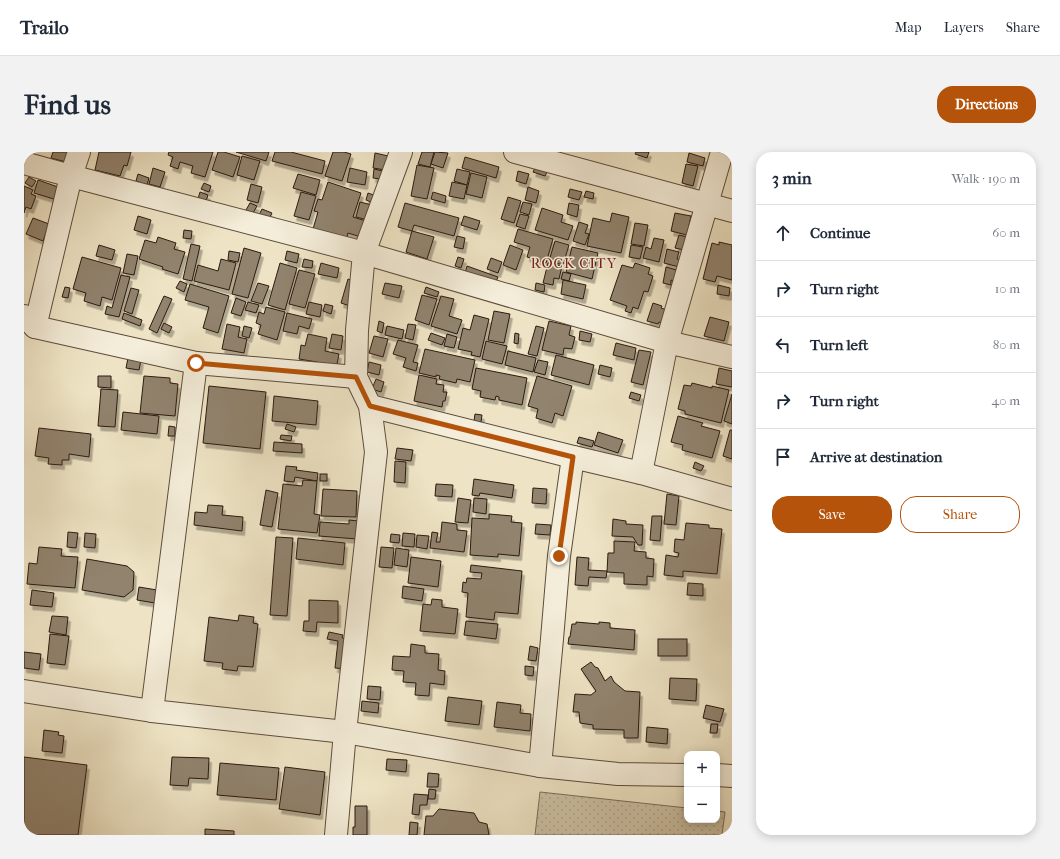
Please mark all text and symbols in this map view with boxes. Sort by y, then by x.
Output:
text: Trailo [20,17,69,39]
text: Map [895,19,922,36]
text: Layers [944,19,984,36]
text: Share [1006,19,1040,36]
button: Directions [937,86,1036,123]
text: Find us [24,88,111,121]
text: 3 min [772,168,812,188]
text: Walk · 190 m [951,171,1020,186]
icon: ahead [772,222,794,244]
text: Continue [810,224,870,242]
text: 60 m [992,225,1020,240]
district label: ROCK CITY [531,255,617,272]
icon: right [772,278,794,300]
text: Turn right [810,280,879,298]
text: 10 m [995,281,1020,296]
icon: left [772,334,794,356]
text: Turn left [810,336,868,354]
text: 80 m [993,337,1020,352]
route start [187,354,205,372]
icon: right [772,390,794,412]
text: Turn right [810,392,879,410]
text: 40 m [992,393,1020,408]
icon: arrive [772,446,794,468]
text: Arrive at destination [810,448,942,466]
button: Save [772,496,892,533]
button: Share [900,496,1020,533]
route end [550,547,568,565]
map controls [684,751,720,823]
button: + [684,751,720,787]
button: − [684,787,720,823]

